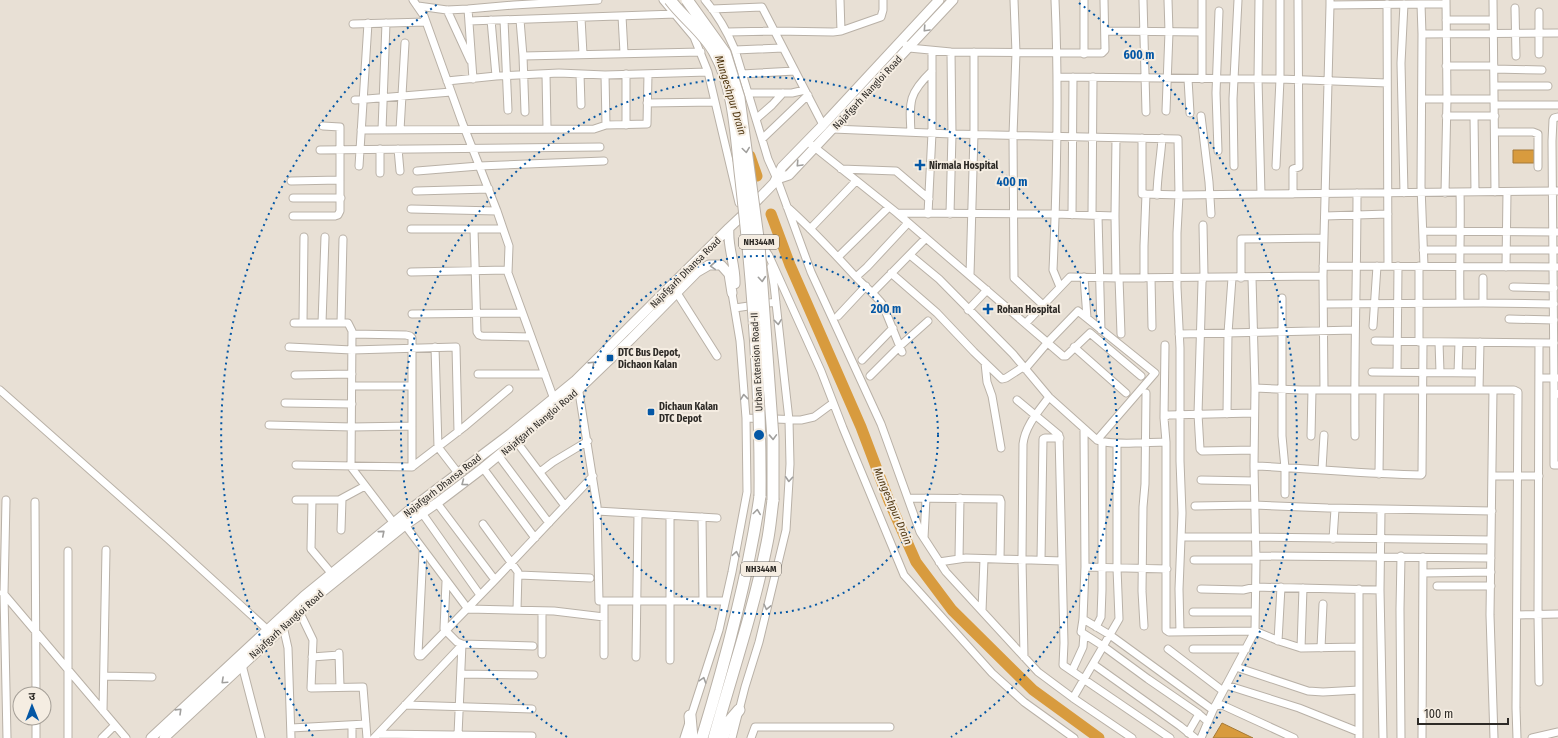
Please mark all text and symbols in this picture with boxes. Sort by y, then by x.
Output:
one-way arrow [924,24,931,31]
text: 600 m [1123,48,1155,62]
street label: Najafgarh Nangloi Road [831,53,905,132]
water label: Mungeshpur Drain [712,54,749,137]
one-way arrow [741,147,750,153]
one-way arrow [796,159,804,167]
marker: Nirmala Hospital [914,159,926,171]
place label: Nirmala Hospital [929,160,999,172]
text: 400 m [997,175,1027,189]
street label: Najafgarh Dhansa Road [648,235,724,311]
road number: NH344M [739,235,779,249]
one-way arrow [710,261,717,270]
one-way arrow [757,276,766,282]
text: 200 m [870,302,901,316]
marker: Rohan Hospital [982,303,994,315]
place label: Rohan Hospital [997,304,1060,316]
street label: Urban Extension Road-II [748,312,766,412]
one-way arrow [774,319,783,325]
place label: DTC Bus Depot, Dichaon Kalan [618,347,680,371]
marker: DTC Bus Depot, Dichaon Kalan [605,353,615,363]
one-way arrow [587,361,595,369]
street label: Najafgarh Nangloi Road [499,387,580,458]
one-way arrow [739,394,748,400]
place label: Dichaun Kalan DTC Depot [659,401,718,425]
marker: Dichaun Kalan DTC Depot [646,407,656,417]
centre of rings [752,428,766,442]
one-way arrow [769,434,777,440]
street label: Najafgarh Dhansa Road [401,452,484,520]
water label: Mungeshpur Drain [870,466,915,547]
one-way arrow [785,476,794,482]
one-way arrow [461,478,468,485]
one-way arrow [753,509,762,515]
one-way arrow [377,531,385,538]
one-way arrow [731,551,739,557]
road number: NH344M [741,562,781,576]
street label: Najafgarh Nangloi Road [247,588,326,661]
one-way arrow [763,603,772,610]
one-way arrow [698,676,707,683]
one-way arrow [221,677,229,684]
north arrow [12,686,52,726]
text: उ [29,690,36,703]
scale bar [1418,700,1508,726]
text: 100 m [1424,707,1453,721]
one-way arrow [174,708,182,716]

